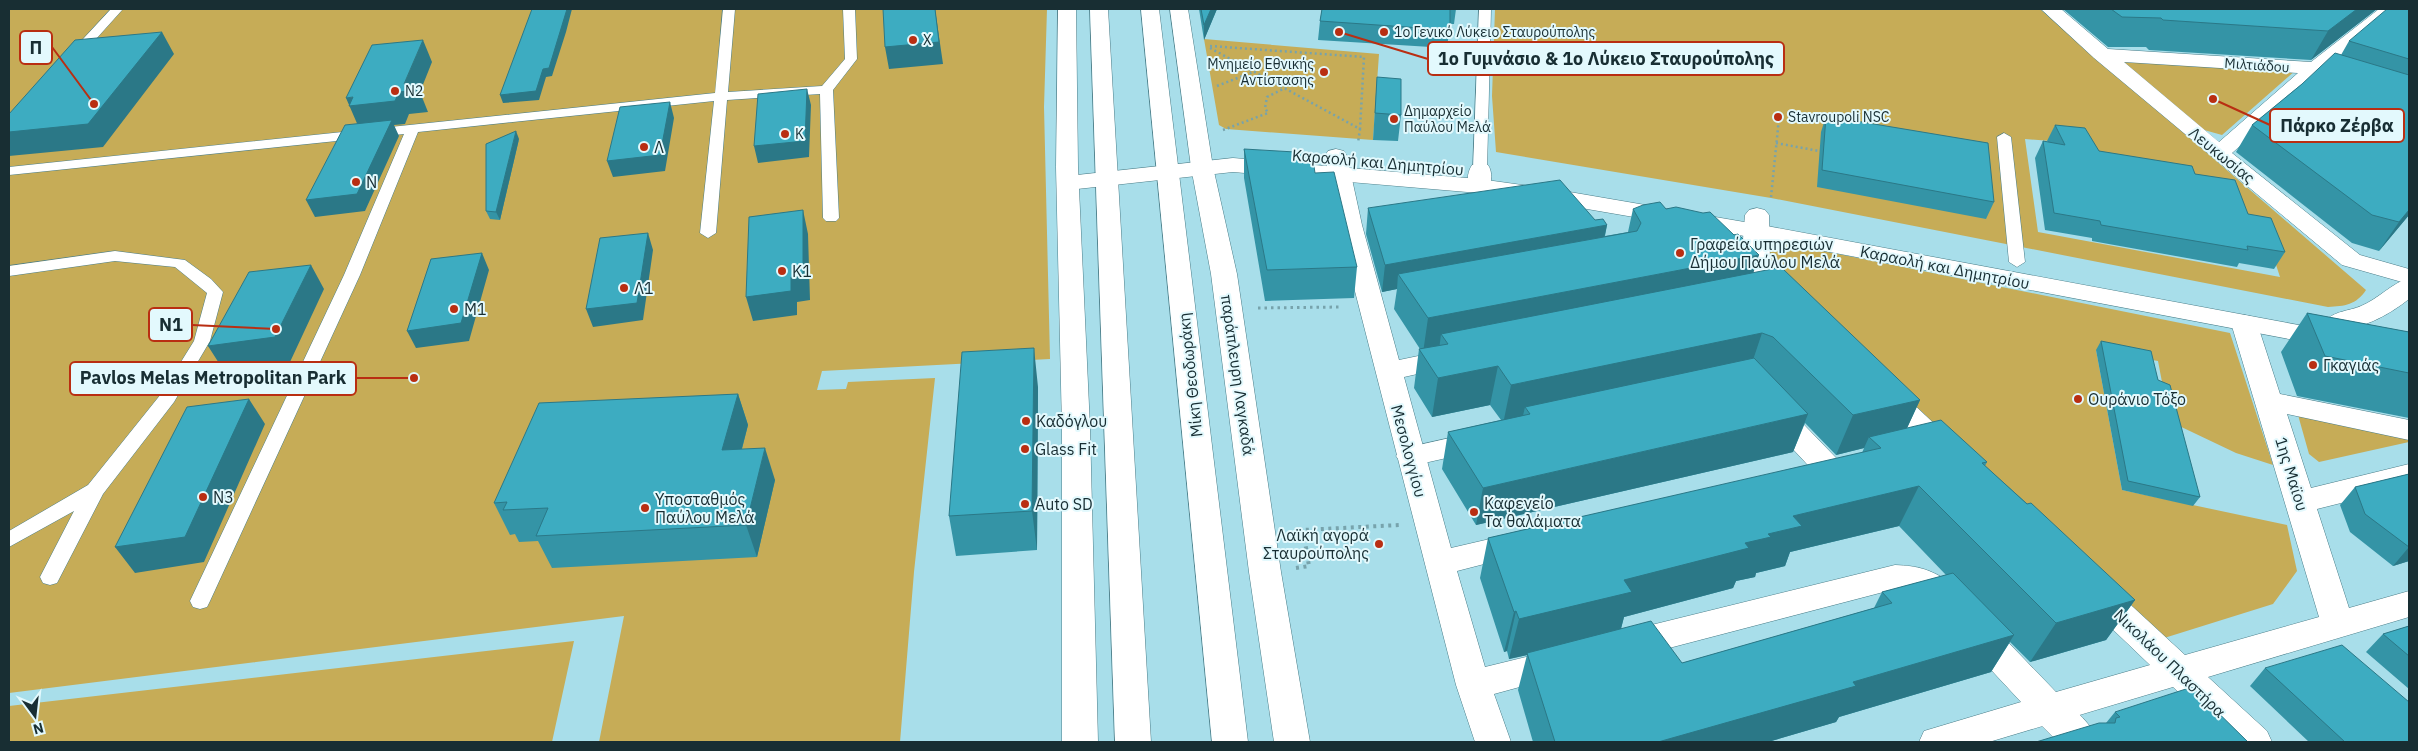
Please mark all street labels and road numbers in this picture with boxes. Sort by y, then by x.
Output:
street label: Μιλτιάδου [2224,54,2290,76]
street label: Λευκωσίας [2185,122,2259,188]
street label: Καραολή και Δημητρίου [1291,145,1465,179]
street label: Καραολή και Δημητρίου [1858,241,2032,293]
street label: παράπλευρη Λαγκαδά [1217,293,1259,457]
street label: Μίκη Θεοδωράκη [1174,312,1206,438]
street label: Μεσολογγίου [1387,402,1431,500]
street label: 1ης Μαϊου [2271,435,2313,513]
street label: Νικολάου Πλαστήρα [2110,605,2230,721]

